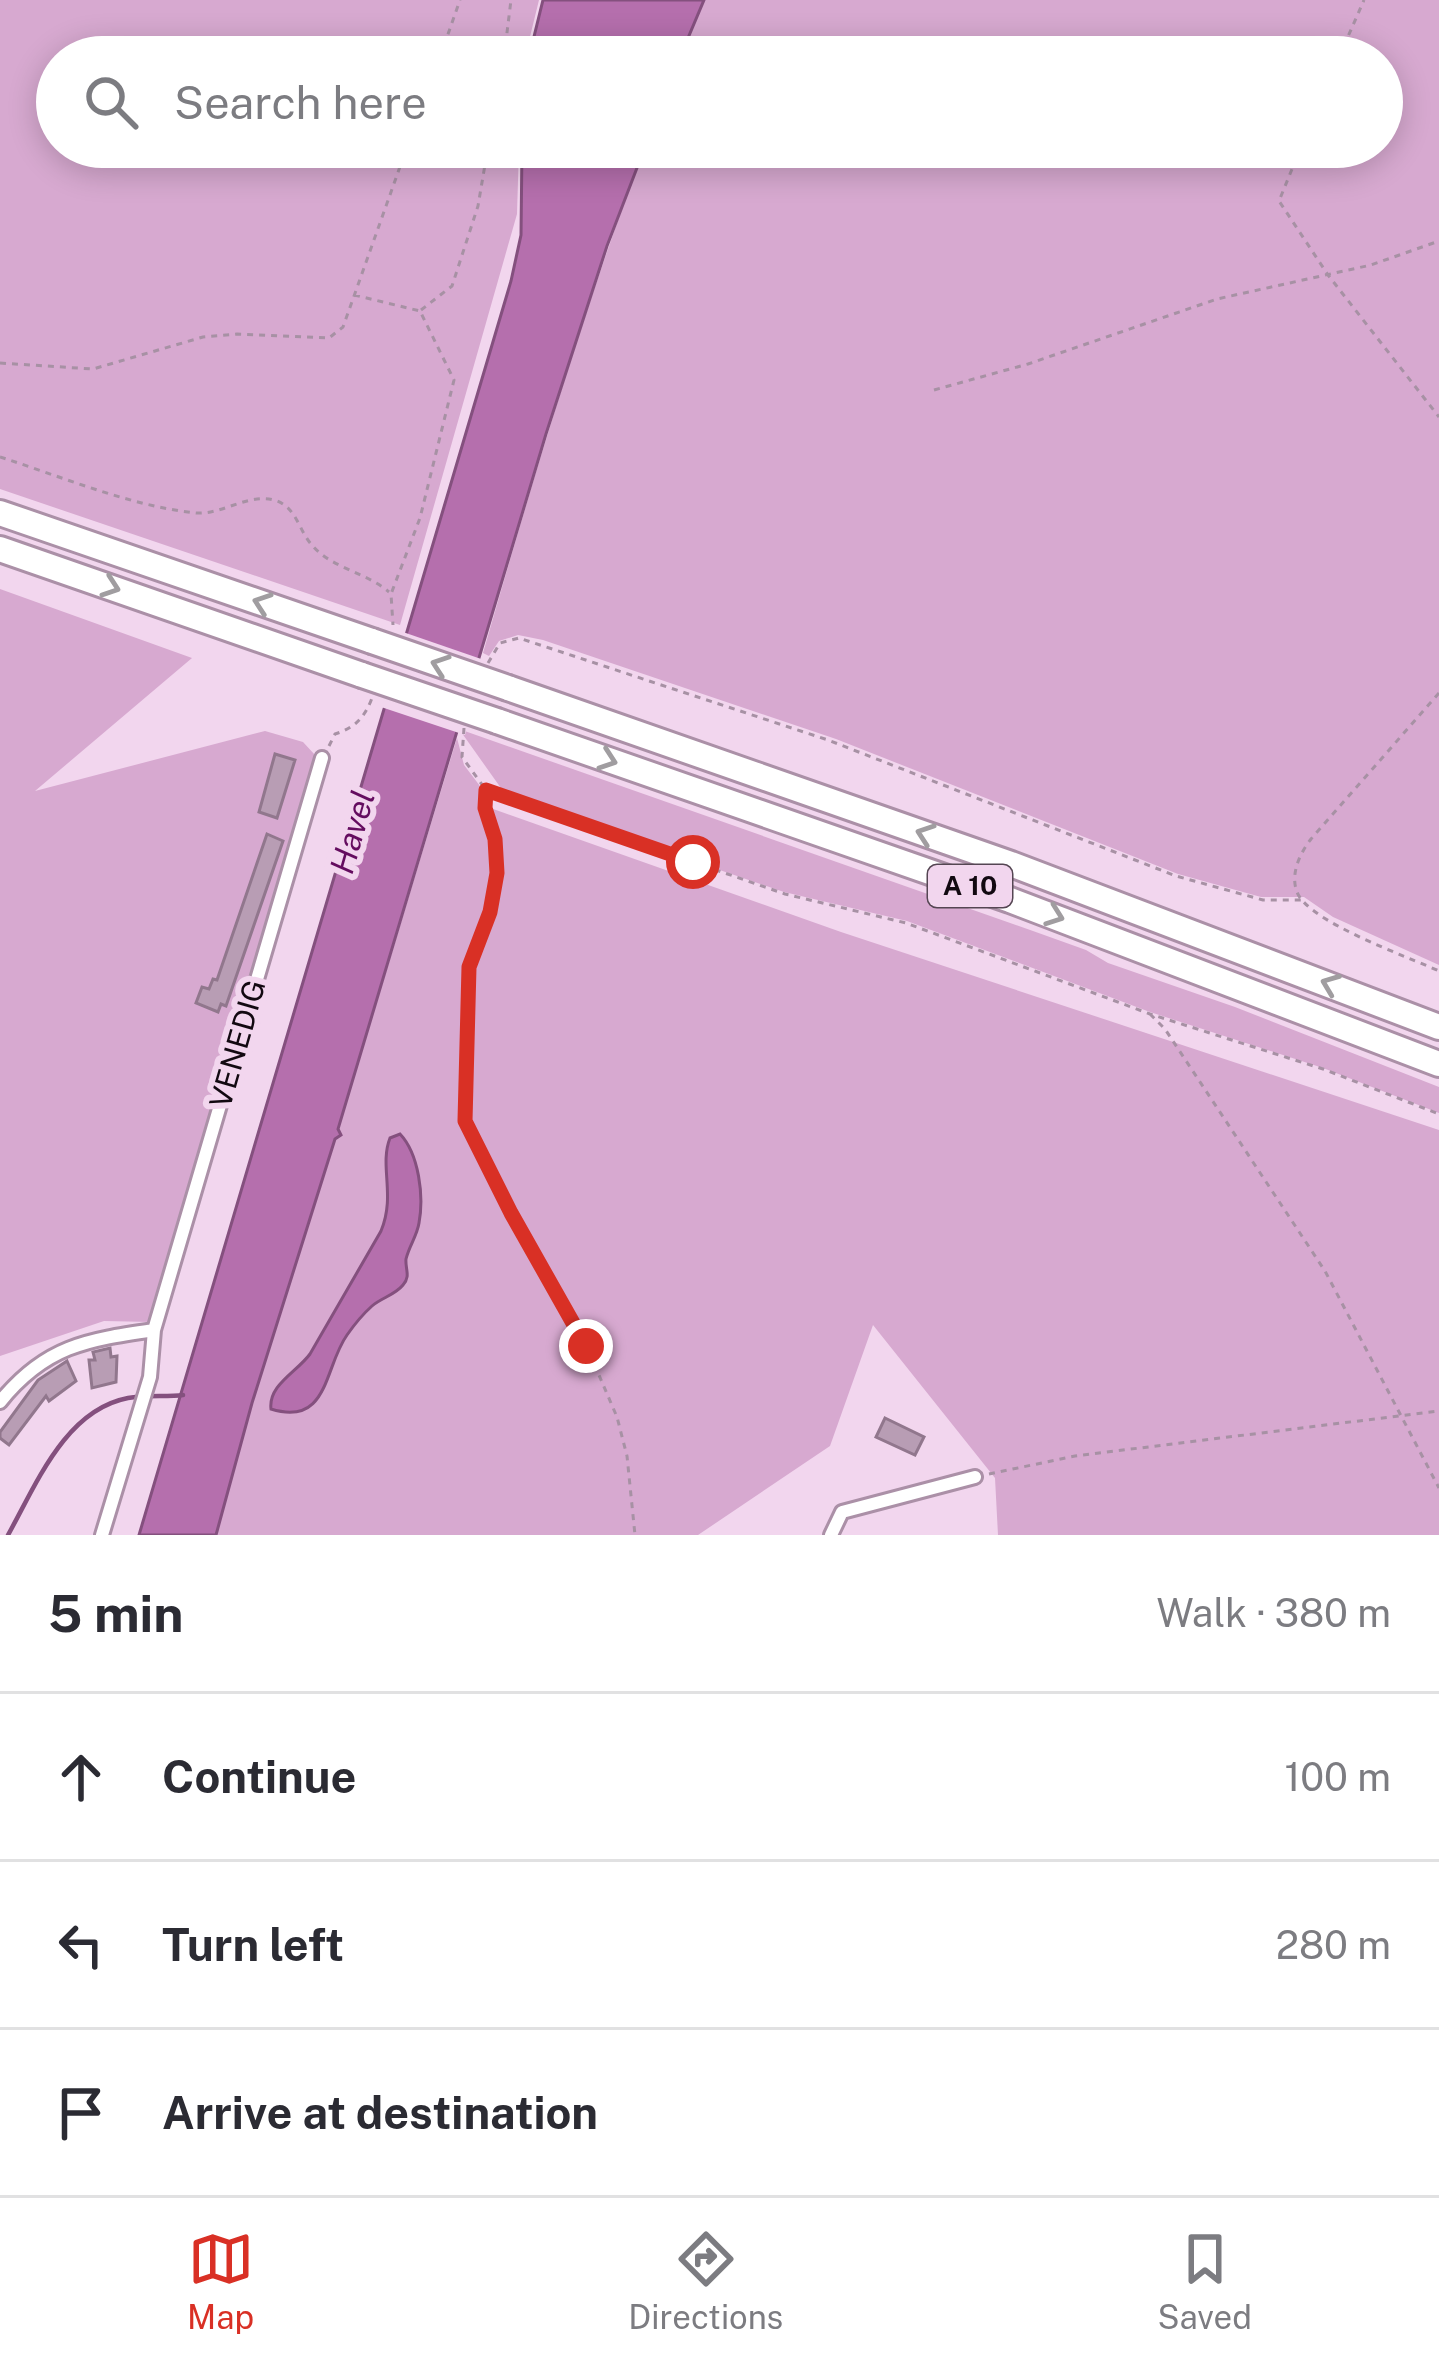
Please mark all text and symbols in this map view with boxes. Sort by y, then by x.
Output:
search box [36,36,1403,168]
icon: search [78,69,144,135]
text: Search here [174,76,427,129]
one-way arrow [99,573,120,597]
one-way arrow [253,593,274,617]
one-way arrow [431,655,452,679]
one-way arrow [596,746,617,770]
water label: Havel [322,786,382,878]
one-way arrow [916,824,937,848]
route start [666,835,720,889]
road number: A 10 [928,865,1012,907]
one-way arrow [1043,902,1064,927]
one-way arrow [1321,973,1342,998]
street label: VENEDIG [202,975,272,1112]
route end [559,1319,613,1373]
text: 5 min [48,1584,184,1643]
text: Walk · 380 m [1156,1590,1391,1636]
icon: ahead [48,1744,114,1810]
text: Continue [162,1750,356,1803]
text: 100 m [1284,1754,1391,1800]
icon: left [48,1912,114,1978]
text: Turn left [162,1918,344,1971]
text: 280 m [1276,1922,1391,1968]
icon: arrive [48,2080,114,2146]
text: Arrive at destination [162,2086,598,2139]
tab: Map [187,2226,254,2336]
tab: Directions [628,2226,783,2336]
tab: Saved [1158,2226,1252,2336]

